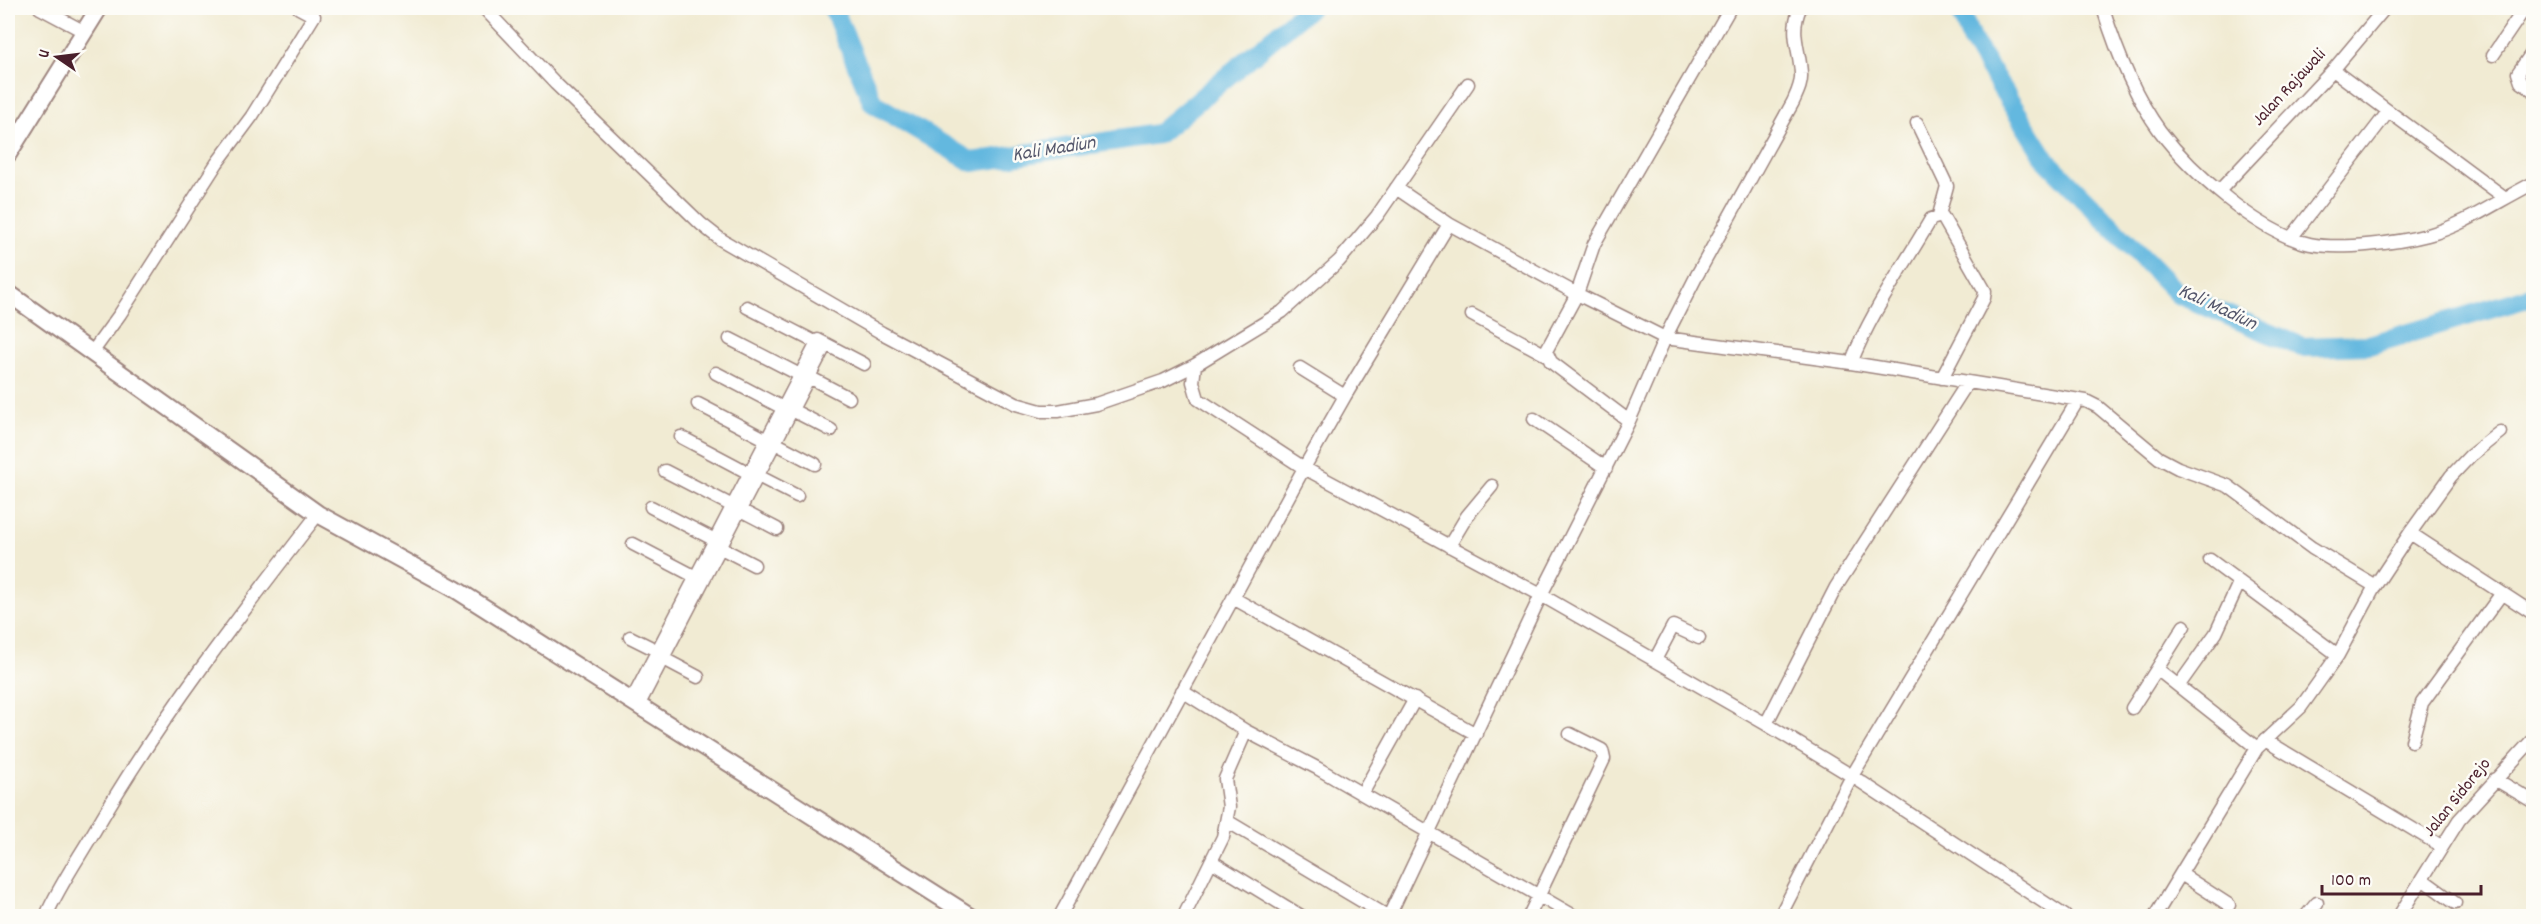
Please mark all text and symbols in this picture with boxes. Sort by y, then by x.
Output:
north arrow [27,27,87,87]
street label: Jalan Rajawali [2247,44,2333,132]
text: U [33,47,57,61]
water label: Kali Madiun [1011,130,1098,170]
water label: Kali Madiun [2173,278,2261,339]
street label: Jalan Sidorejo [2418,753,2498,843]
scale bar [2322,858,2481,896]
text: 100 m [2331,869,2371,894]

